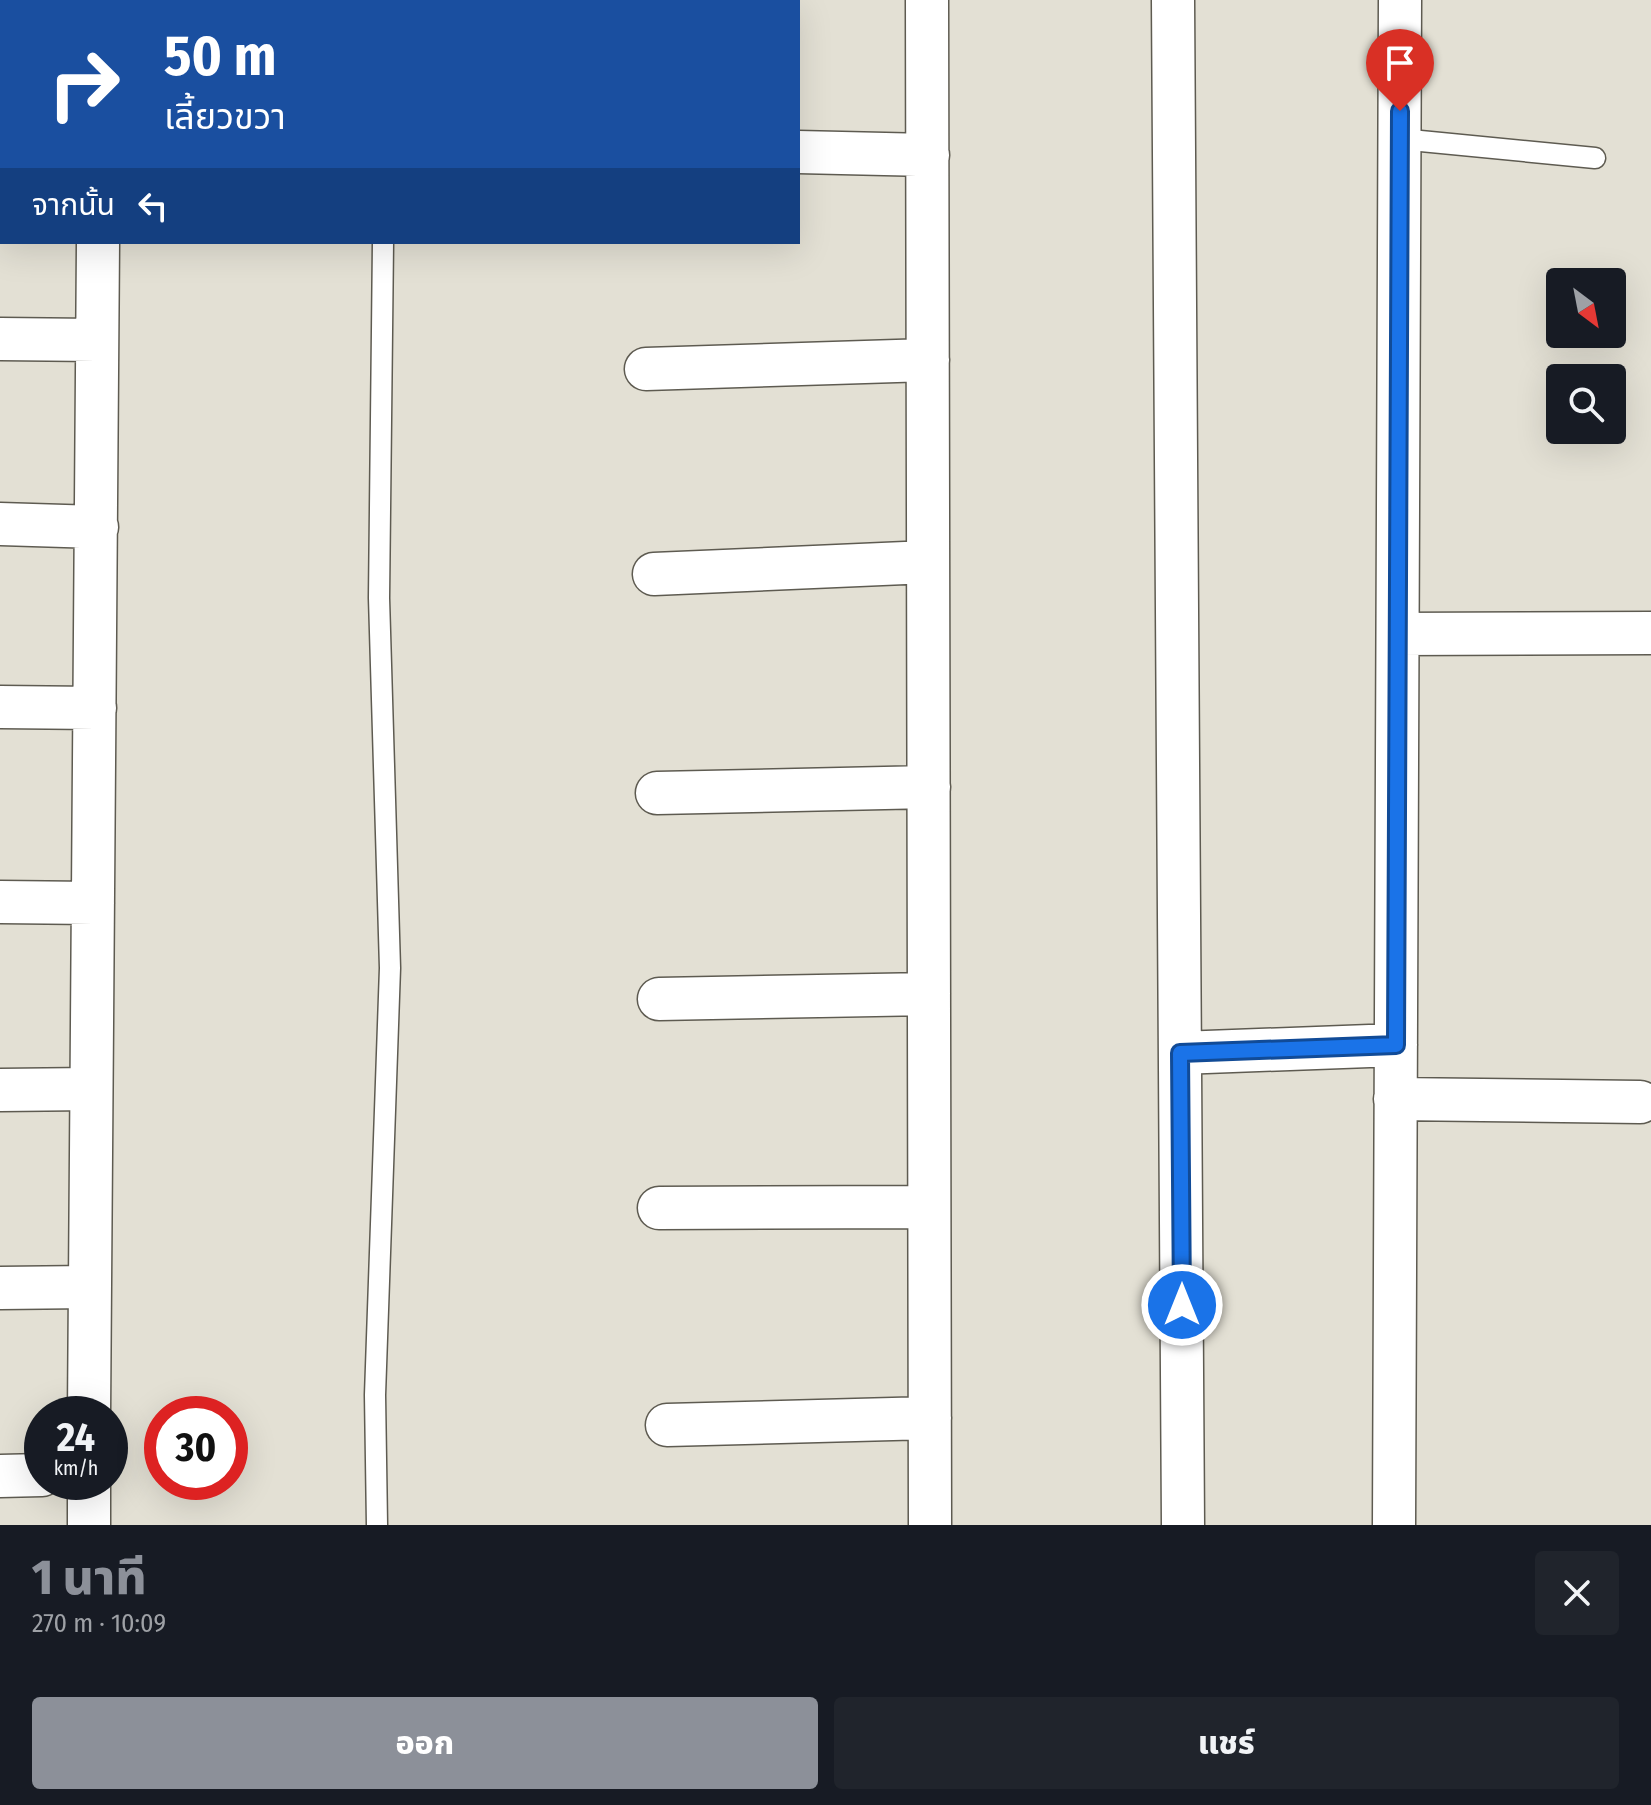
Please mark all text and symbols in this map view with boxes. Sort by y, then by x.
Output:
text: 50 m [164,23,276,90]
pin [1366,29,1434,111]
icon: right [32,32,136,136]
icon: arrive [1378,41,1422,85]
text: เลี้ยวขวา [164,95,286,139]
icon: left [131,184,175,228]
text: จากนั้น [32,187,115,223]
north arrow [1546,268,1626,348]
map controls [1546,268,1626,444]
button: search [1546,364,1626,444]
position arrow [1140,1263,1224,1347]
speed limit sign: 30 [144,1396,248,1500]
text: 24 [57,1414,95,1462]
text: km/h [54,1456,98,1480]
text: 1 นาที [32,1549,147,1607]
button: close [1535,1551,1619,1635]
text: 270 m · 10:09 [32,1608,166,1639]
button: ออก [32,1697,818,1789]
button: แชร์ [834,1697,1619,1789]

